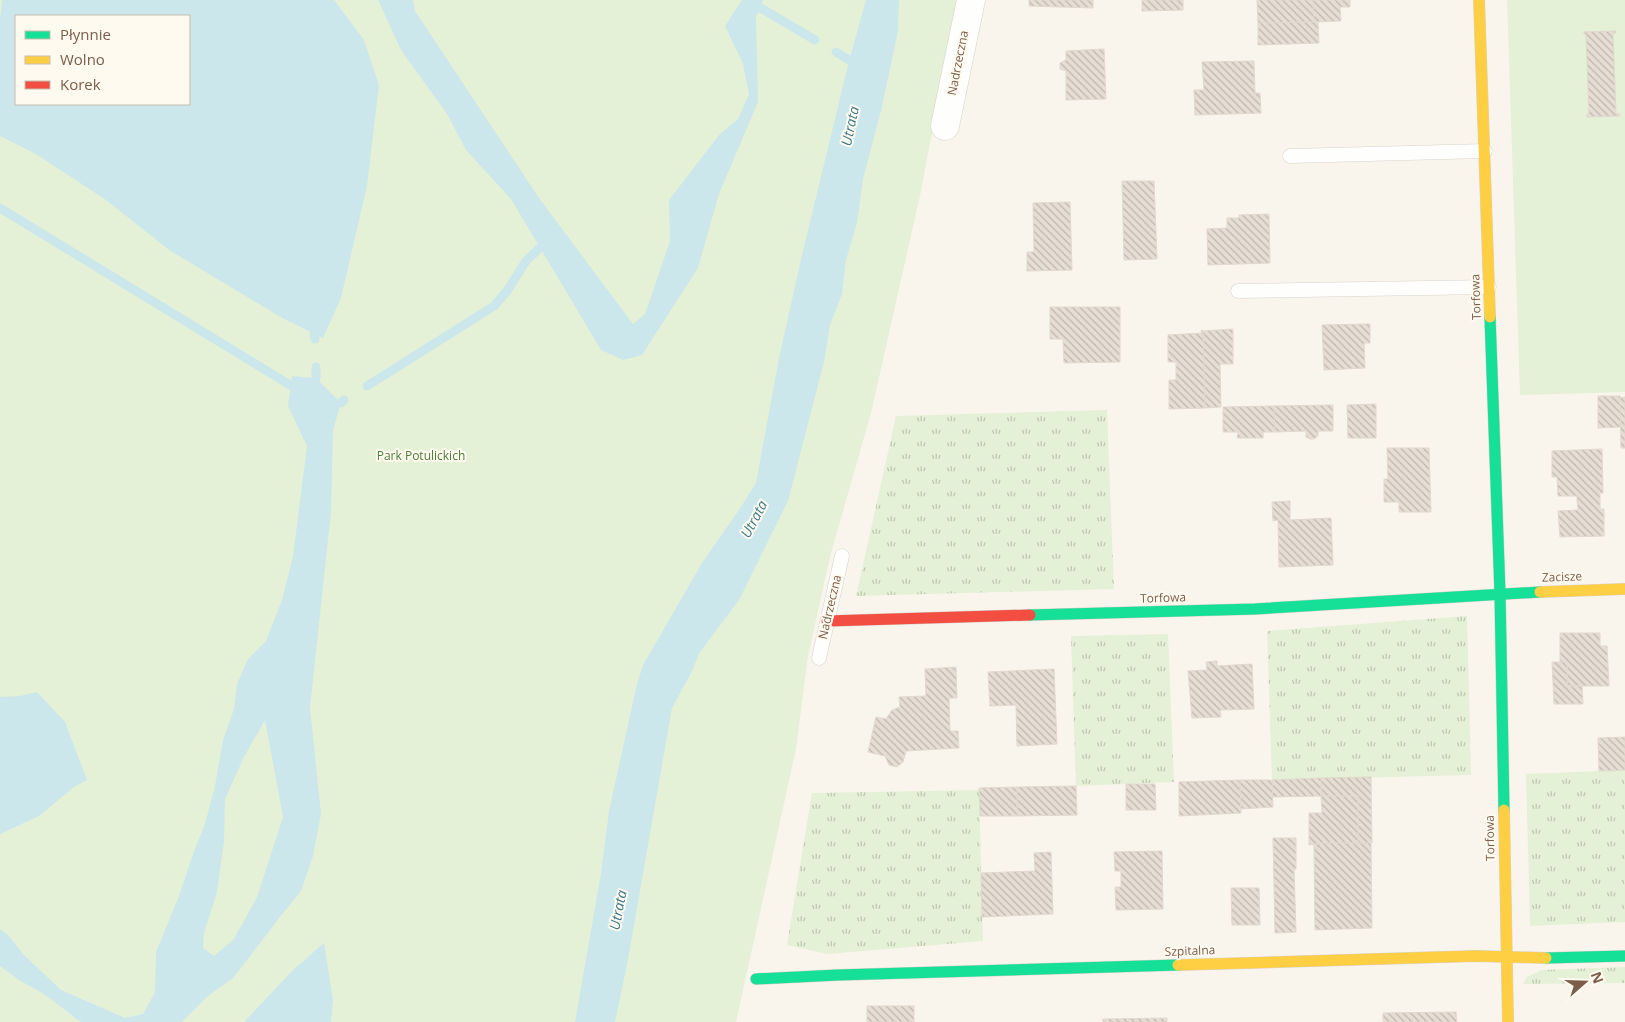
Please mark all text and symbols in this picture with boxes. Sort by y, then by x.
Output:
legend [15,15,190,105]
text: Płynnie [60,24,111,44]
street label: Nadrzeczna [943,29,972,97]
text: Wolno [60,49,105,69]
text: Korek [60,74,101,94]
water label: Utrata [836,104,863,147]
street label: Torfowa [1466,274,1485,320]
park label: Park Potulickich [377,447,465,464]
water label: Utrata [736,497,771,541]
street label: Zacisze [1541,567,1583,586]
street label: Nadrzeczna [814,573,845,641]
street label: Torfowa [1140,588,1186,607]
street label: Torfowa [1481,815,1498,861]
water label: Utrata [604,888,631,931]
street label: Szpitalna [1164,941,1216,960]
north arrow [1560,957,1610,1007]
text: N [1587,969,1609,986]

